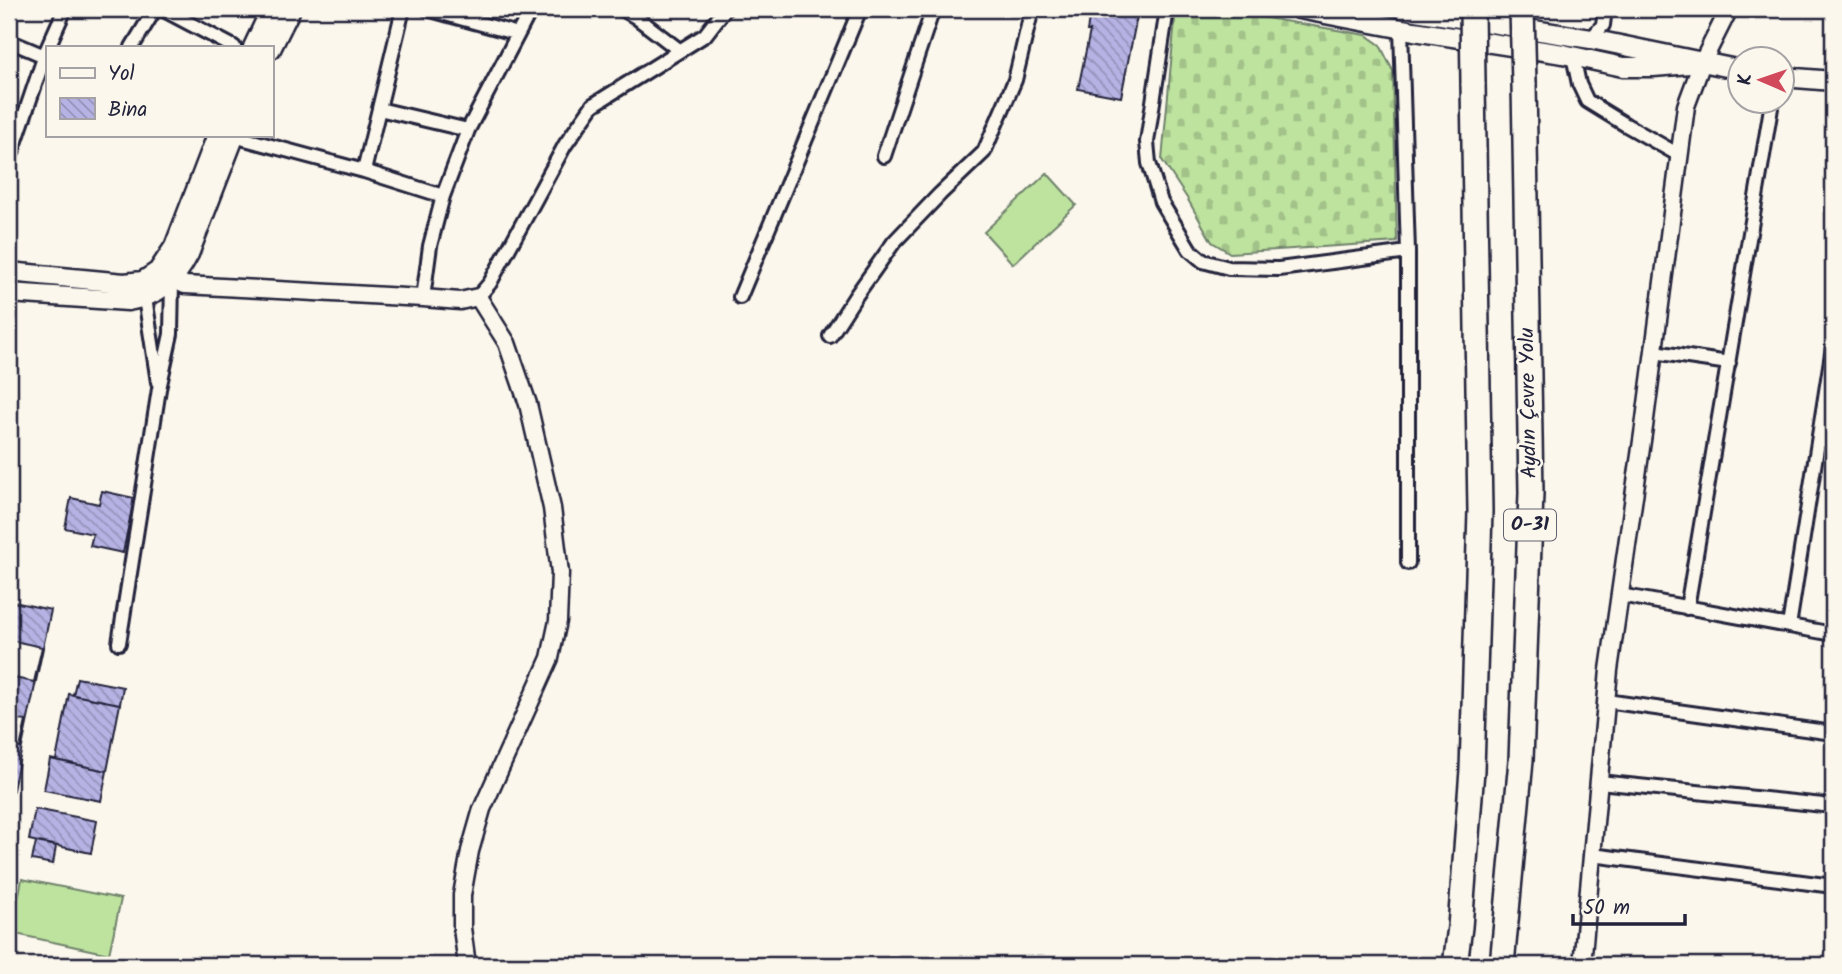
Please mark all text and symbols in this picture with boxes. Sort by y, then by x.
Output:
legend [46,46,273,136]
north arrow [1727,46,1797,116]
text: Yol [108,58,135,91]
text: K [1731,73,1761,86]
text: Bina [108,94,147,127]
street label: Aydın Çevre Yolu [1511,327,1547,479]
road number: O-31 [1504,510,1556,540]
scale bar [1573,883,1685,927]
text: 50 m [1583,892,1630,925]

